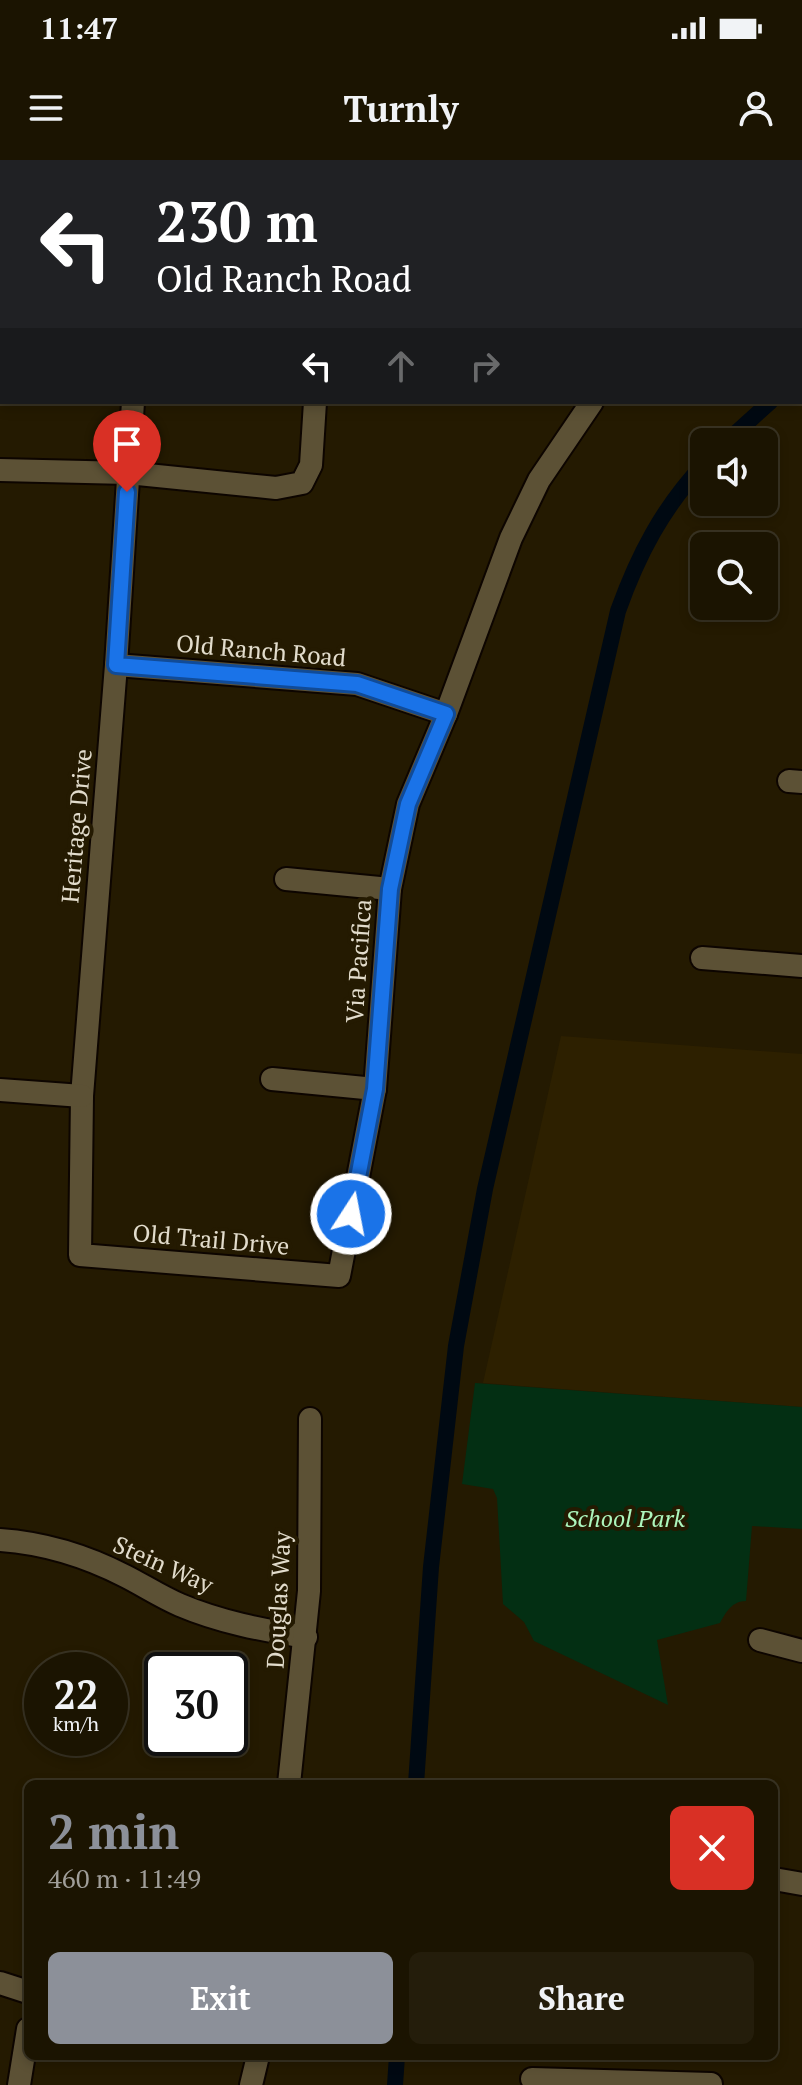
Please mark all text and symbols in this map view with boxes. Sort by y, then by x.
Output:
text: 11:47 [40,8,118,48]
text: Turnly [344,85,458,132]
icon: menu [24,86,68,130]
icon: person [734,86,778,130]
text: 230 m [156,184,318,258]
icon: left [24,192,128,296]
text: Old Ranch Road [156,255,412,302]
icon: left [295,344,339,388]
icon: ahead [379,344,423,388]
icon: right [463,344,507,388]
pin [93,410,161,492]
icon: arrive [105,422,149,466]
map controls [690,428,778,620]
button: sound [690,428,778,516]
button: search [690,532,778,620]
street label: Old Ranch Road [175,627,347,673]
street label: Heritage Drive [53,747,99,904]
street label: Via Pacifica [338,898,378,1024]
position arrow [309,1172,393,1256]
street label: Old Trail Drive [131,1216,291,1262]
park label: School Park [565,1502,686,1534]
street label: Stein Way [108,1528,219,1601]
street label: Douglas Way [258,1530,298,1669]
speed limit sign: 30 [144,1652,248,1756]
text: 22 [53,1667,99,1720]
text: km/h [53,1710,99,1737]
text: 2 min [48,1799,179,1863]
button: close [670,1806,754,1890]
text: 460 m · 11:49 [48,1861,201,1895]
button: Exit [48,1952,393,2044]
button: Share [409,1952,754,2044]

